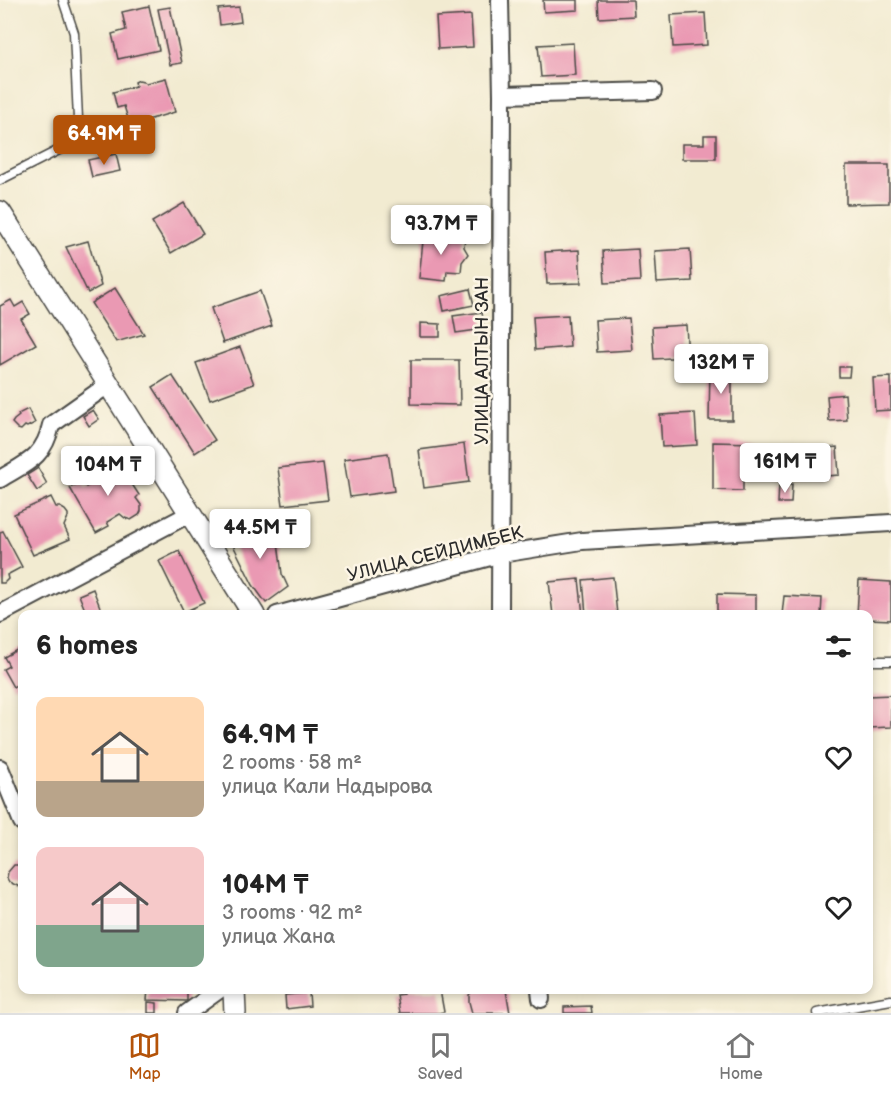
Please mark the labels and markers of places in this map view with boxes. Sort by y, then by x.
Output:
pin: 64.9M ₸ [49,115,159,166]
pin: 93.7M ₸ [386,205,496,256]
pin: 132M ₸ [672,344,770,395]
pin: 161M ₸ [736,443,834,494]
pin: 104M ₸ [59,446,157,497]
pin: 44.5M ₸ [205,509,315,560]

